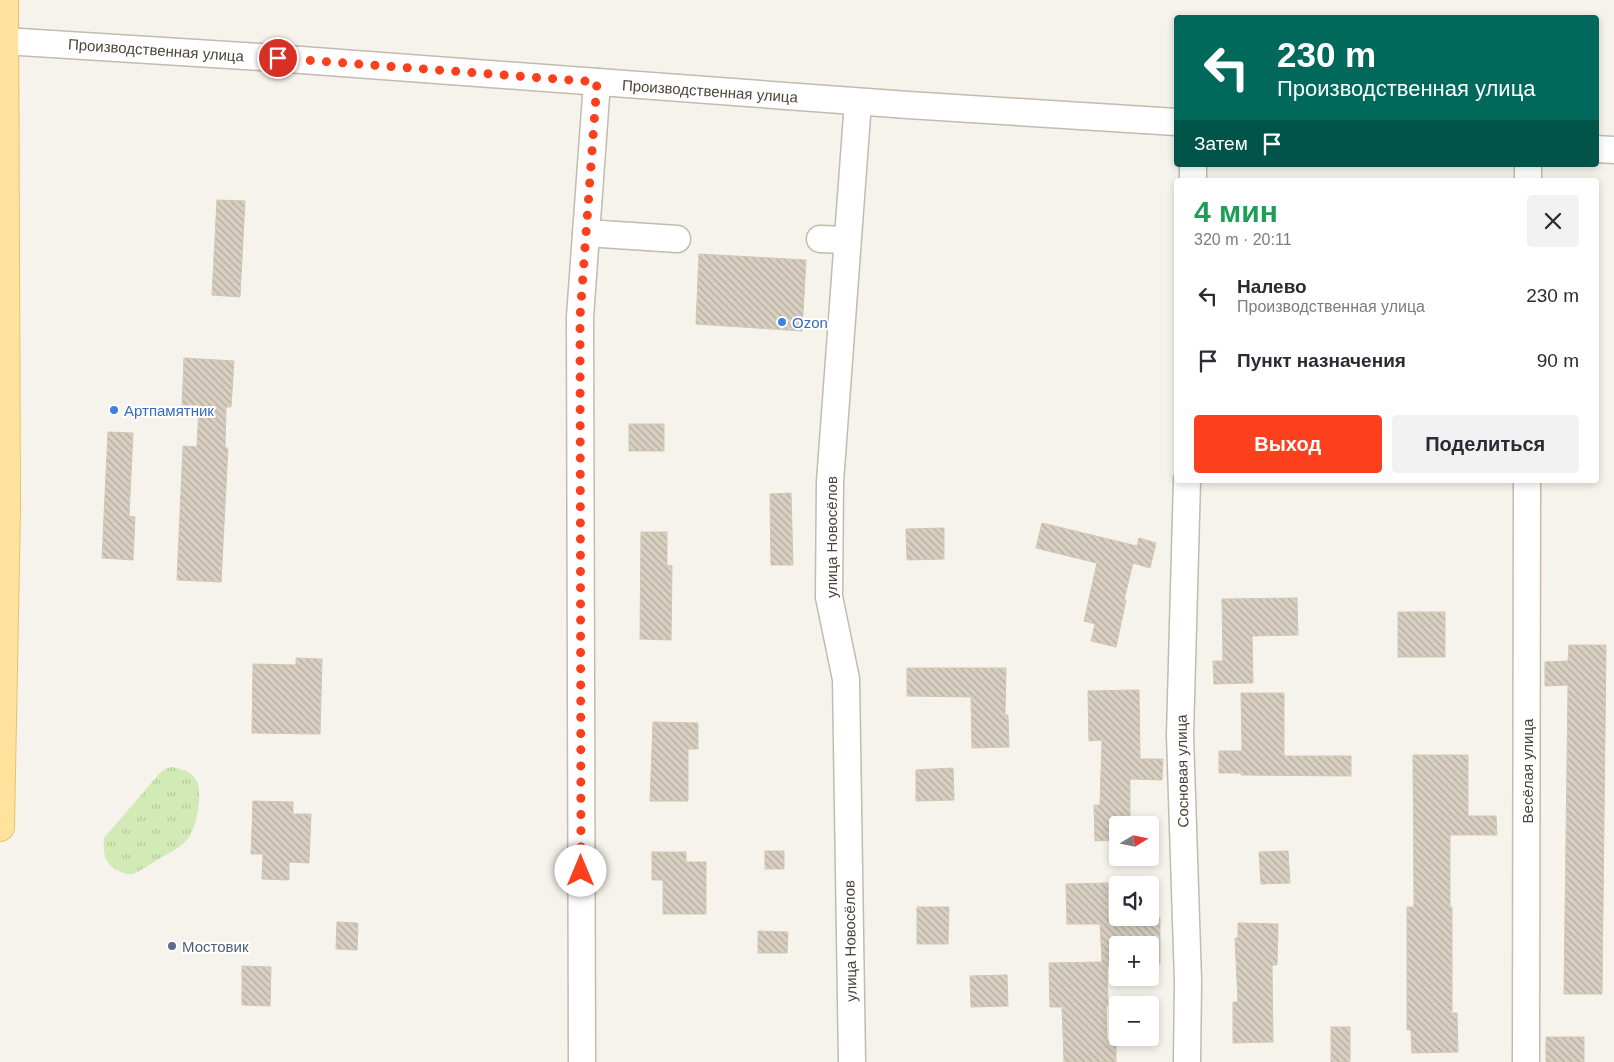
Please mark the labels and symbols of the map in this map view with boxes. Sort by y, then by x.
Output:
street label: Производственная улица [67,35,245,65]
pin [257,37,299,79]
street label: Производственная улица [621,76,799,106]
place label: Ozon [792,314,828,331]
marker: Ozon [776,316,788,328]
place label: Артпамятник [124,402,214,419]
marker: Артпамятник [108,404,120,416]
street label: улица Новосёлов [823,476,840,598]
street label: Сосновая улица [1173,714,1191,828]
street label: Весёлая улица [1519,718,1536,823]
north arrow [1109,816,1159,866]
position arrow [554,844,606,896]
street label: улица Новосёлов [840,880,860,1002]
place label: Мостовик [182,938,249,955]
marker: Мостовик [166,940,178,952]

